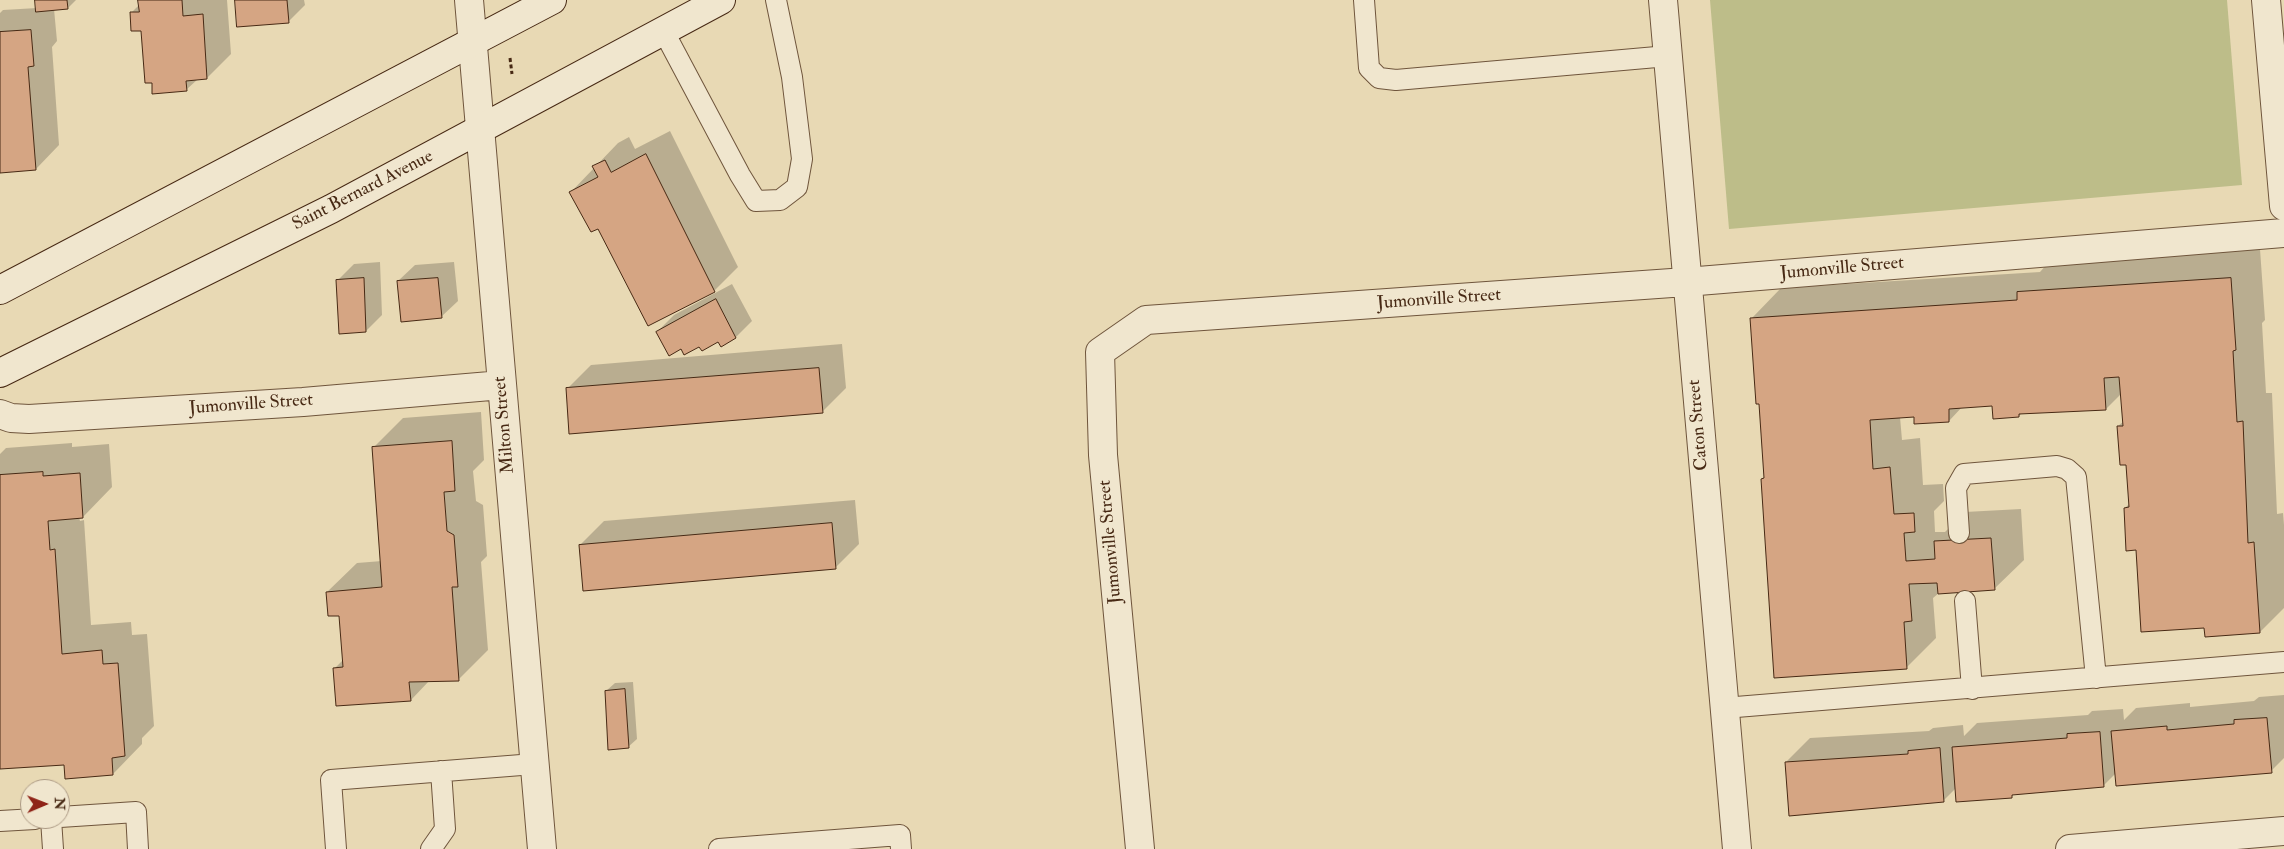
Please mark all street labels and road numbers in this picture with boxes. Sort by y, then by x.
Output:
street label: Saint Bernard Avenue [289,146,437,236]
street label: Jumonville Street [1779,253,1905,285]
street label: Jumonville Street [1376,285,1502,315]
street label: Milton Street [490,375,520,475]
street label: Caton Street [1684,379,1714,471]
street label: Jumonville Street [188,390,314,420]
street label: Jumonville Street [1095,479,1127,605]

